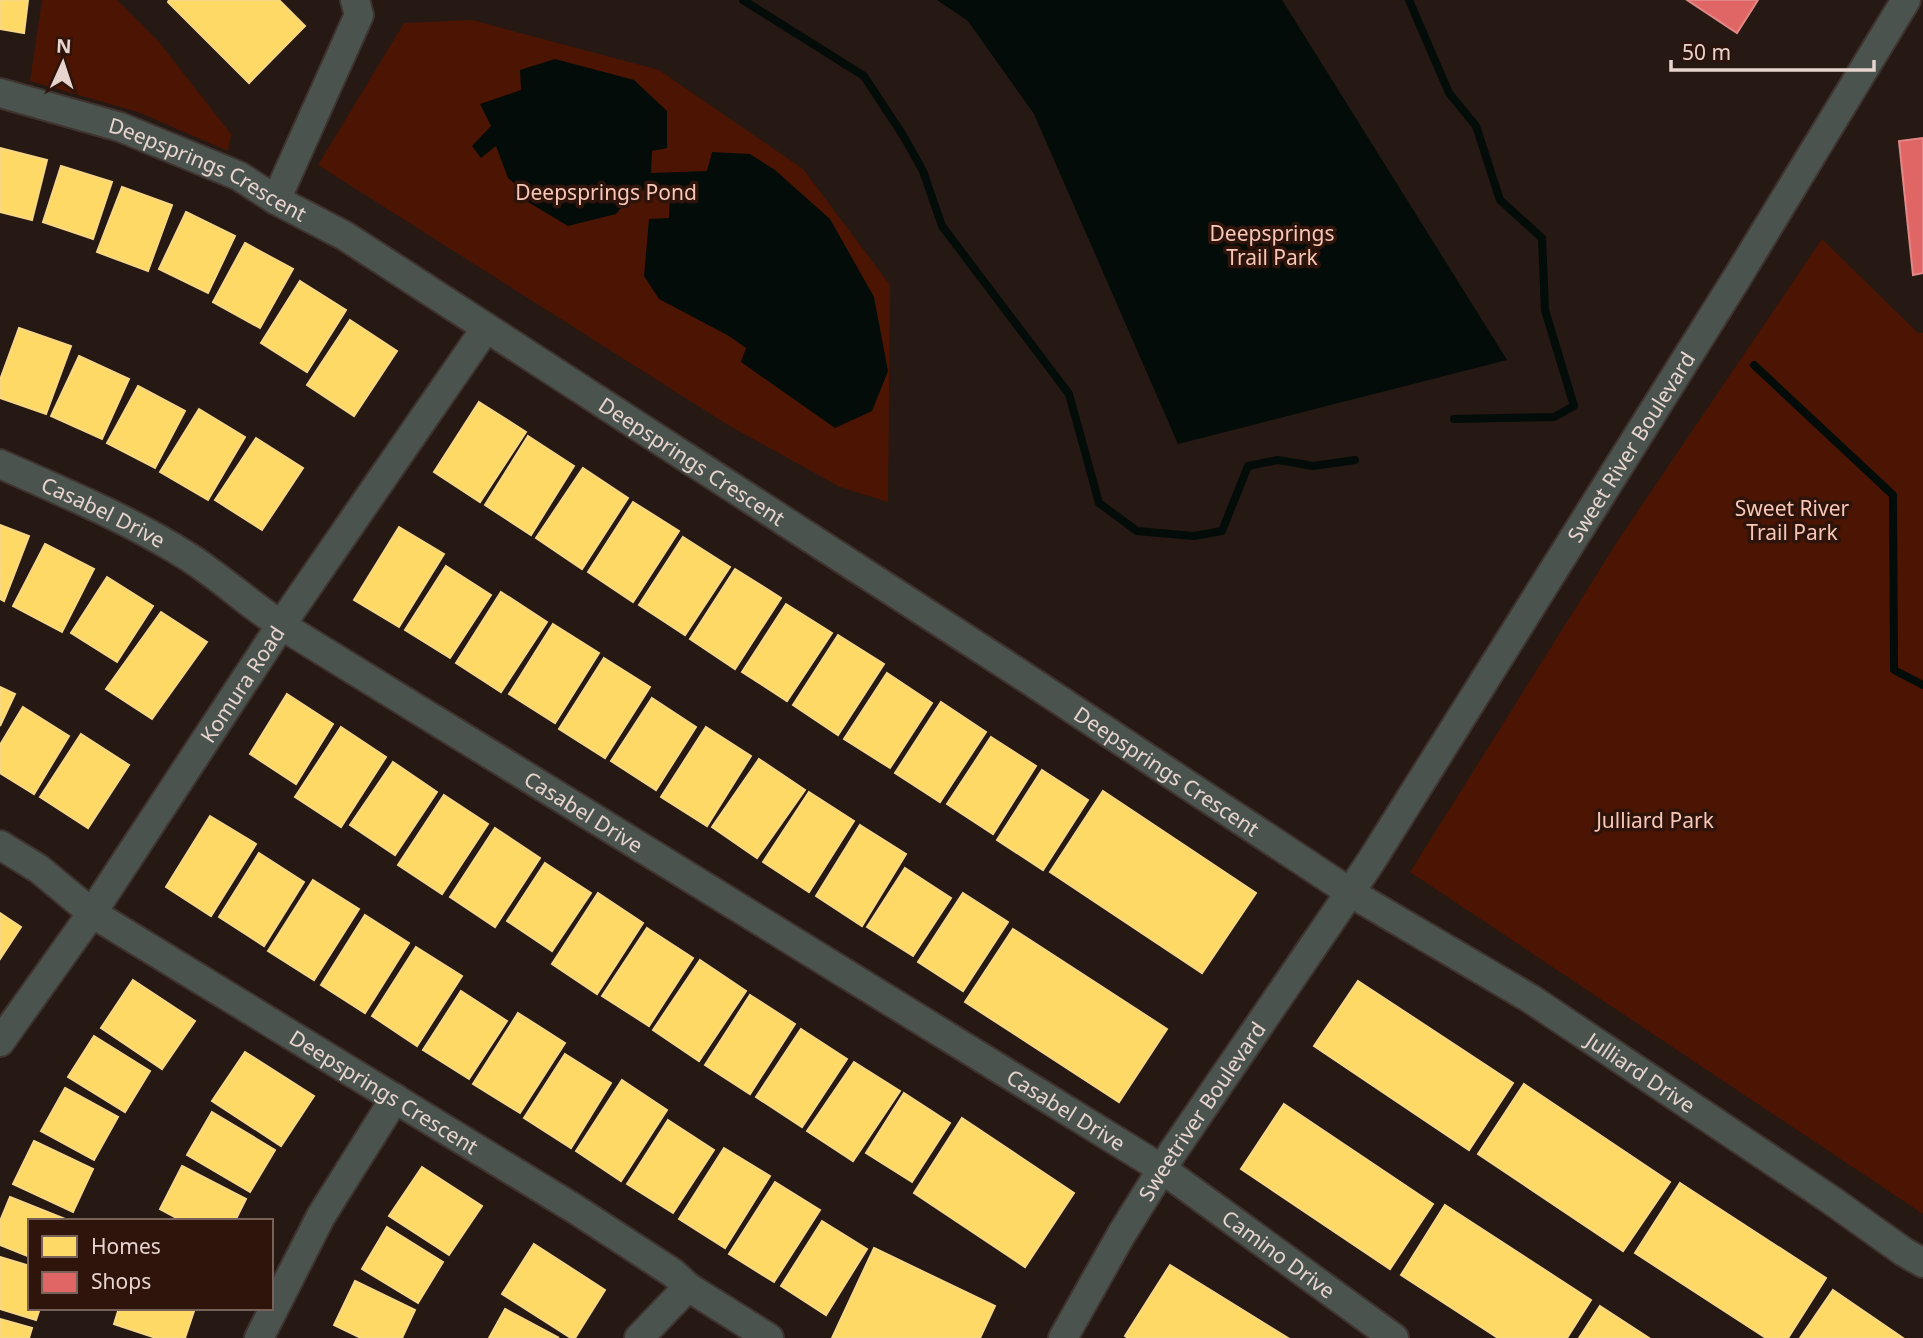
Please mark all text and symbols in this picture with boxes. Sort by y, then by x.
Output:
north arrow [28,28,98,98]
scale bar [1671,28,1874,72]
text: N [55,33,72,59]
text: 50 m [1682,38,1731,66]
street label: Deepsprings Crescent [106,111,312,228]
park label: Deepsprings Pond [515,178,697,206]
park label: Deepsprings Trail Park [1210,219,1334,271]
street label: Sweet River Boulevard [1561,346,1701,548]
street label: Deepsprings Crescent [594,390,791,532]
street label: Casabel Drive [37,470,170,554]
park label: Sweet River Trail Park [1735,494,1850,546]
street label: Komura Road [194,620,291,748]
street label: Deepsprings Crescent [1069,700,1265,843]
street label: Casabel Drive [519,765,648,859]
park label: Julliard Park [1594,806,1715,834]
street label: Sweetriver Boulevard [1132,1016,1272,1206]
street label: Deepsprings Crescent [284,1023,484,1161]
street label: Julliard Drive [1579,1025,1701,1119]
street label: Casabel Drive [1002,1063,1131,1157]
street label: Camino Drive [1217,1203,1341,1305]
legend [28,1219,273,1310]
text: Homes [91,1232,161,1260]
text: Shops [91,1267,151,1295]

